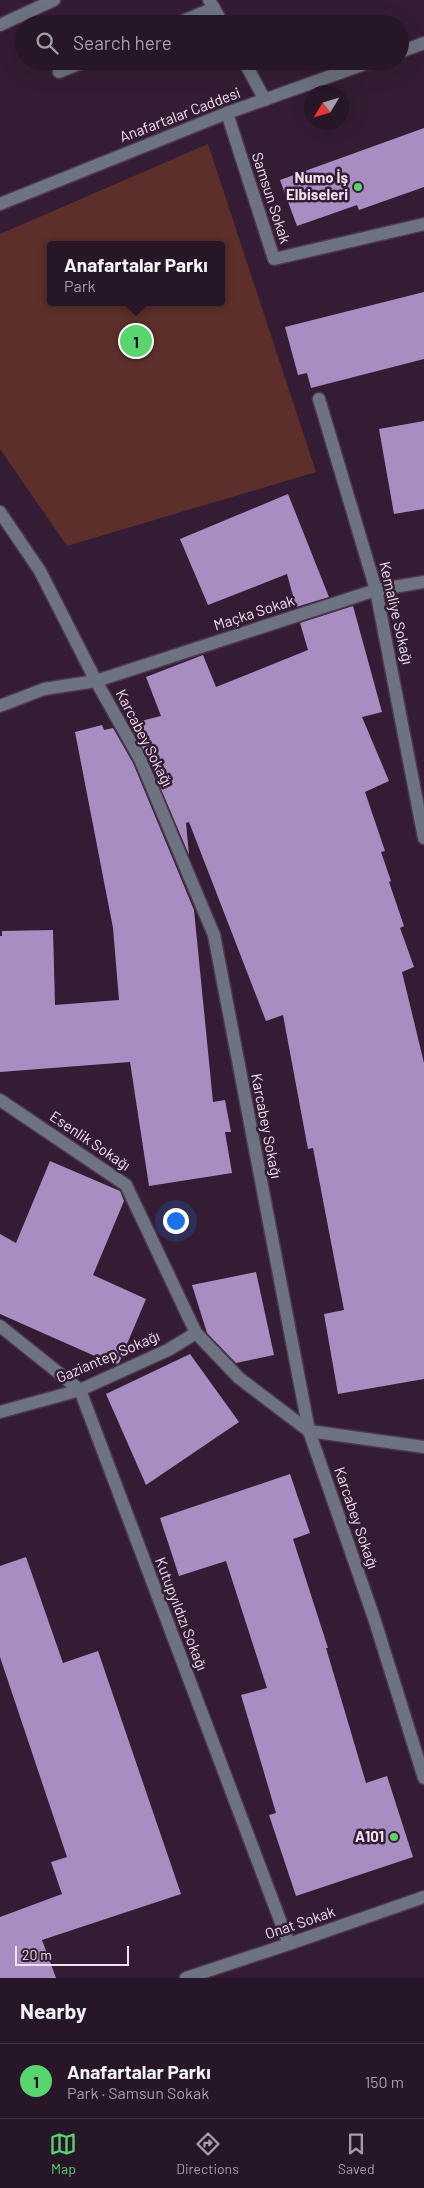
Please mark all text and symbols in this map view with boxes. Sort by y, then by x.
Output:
search box [15,15,409,70]
icon: search [33,29,61,57]
text: Search here [73,31,172,54]
street label: Anafartalar Caddesi [117,83,243,145]
north arrow [304,85,349,130]
street label: Samsun Sokak [249,150,295,246]
place label: Numo İş Elbiseleri [286,168,348,203]
marker: Numo İş Elbiseleri [352,181,364,193]
popup [47,241,225,306]
text: Anafartalar Parkı [64,253,208,276]
text: Park [64,276,96,295]
pin: 1 [120,322,152,360]
street label: Kemaliye Sokağı [376,560,418,666]
street label: Maçka Sokak [211,590,297,634]
street label: Karcabey Sokağı [113,686,177,789]
street label: Karcabey Sokağı [248,1072,286,1180]
street label: Esenlik Sokağı [47,1107,134,1174]
your location [163,1208,189,1234]
street label: Gaziantep Sokağı [53,1326,162,1386]
street label: Karcabey Sokağı [331,1464,383,1571]
street label: Kutupyıldızı Sokağı [152,1554,212,1673]
place label: A101 [355,1827,384,1845]
marker: A101 [388,1831,400,1843]
street label: Onat Sokak [262,1902,338,1942]
scale bar [15,1943,129,1966]
text: 20 m [22,1946,52,1963]
text: Nearby [20,1998,86,2023]
text: Anafartalar Parkı [67,2060,211,2083]
text: 1 [33,2072,39,2091]
text: 150 m [365,2072,404,2091]
text: Park · Samsun Sokak [67,2083,209,2102]
tab: Map [49,2130,77,2177]
tab: Directions [176,2130,239,2177]
tab: Saved [338,2130,375,2177]

